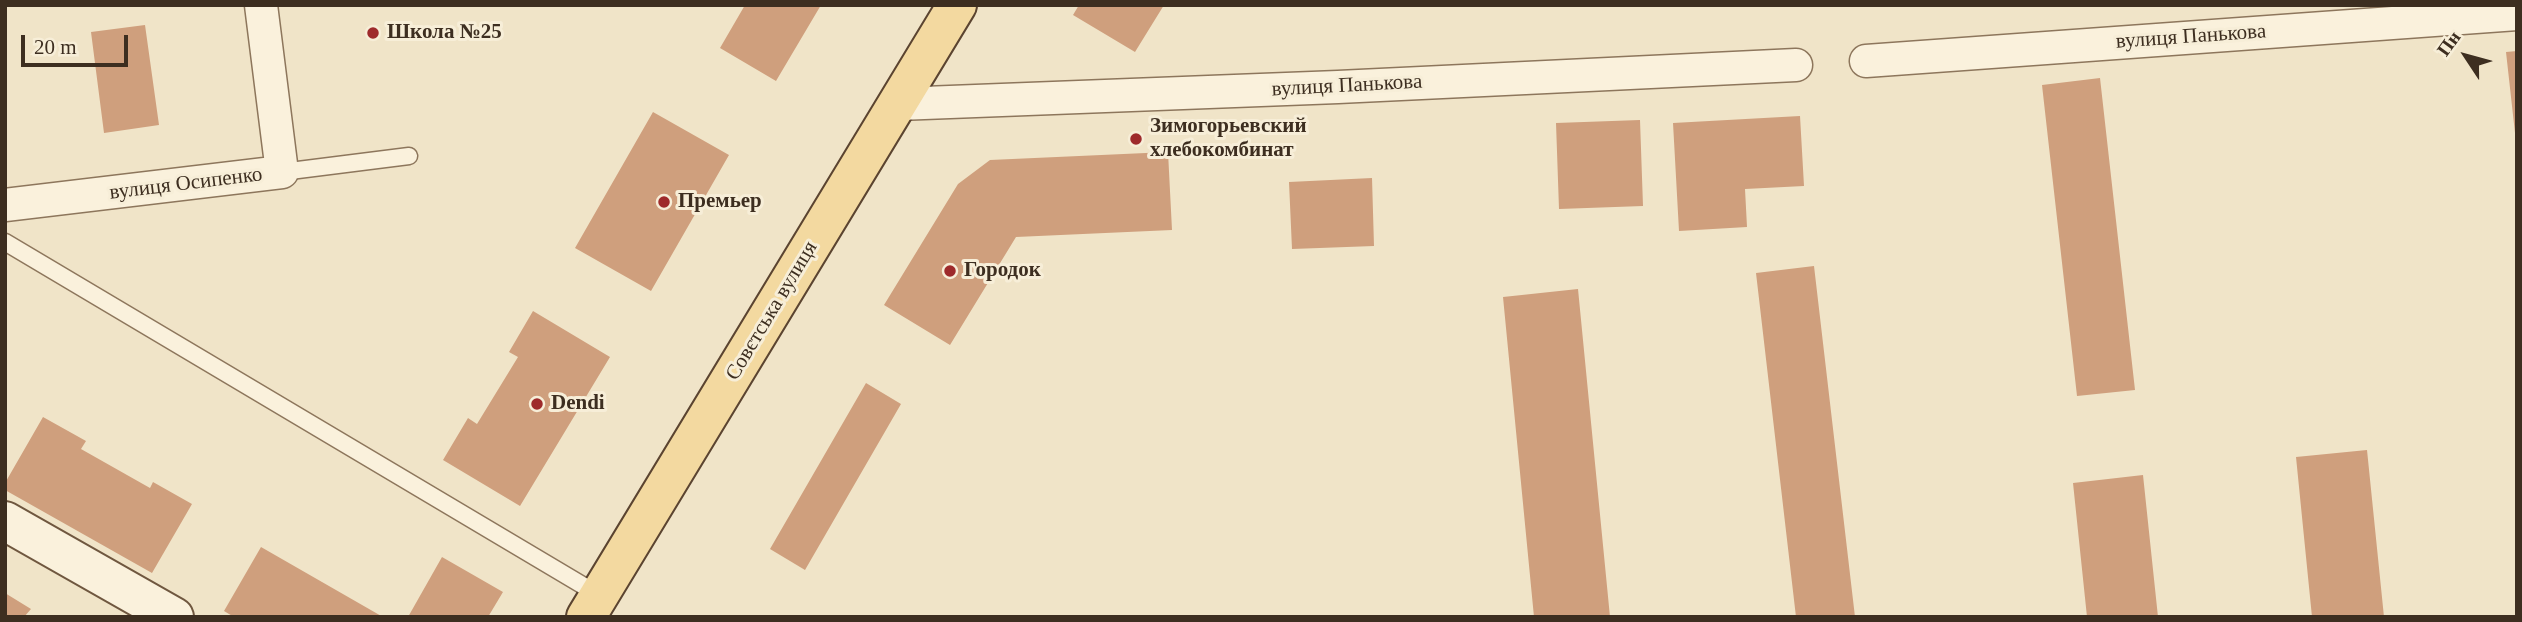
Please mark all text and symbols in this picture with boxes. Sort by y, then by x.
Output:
street label: вулиця Панькова [2115,19,2267,55]
place label: Школа №25 [387,20,502,46]
scale bar [24,21,131,65]
north arrow [2431,21,2501,91]
marker: Школа №25 [365,25,381,41]
text: Пн [2433,27,2465,60]
text: 20 m [34,35,77,59]
street label: вулиця Панькова [1271,69,1423,103]
place label: Зимогорьевский хлебокомбинат [1150,114,1307,164]
marker: Зимогорьевский хлебокомбинат [1128,131,1144,147]
street label: вулиця Осипенко [108,162,264,206]
place label: Премьер [678,189,762,215]
marker: Премьер [656,194,672,210]
street label: Совєтська вулиця [721,237,823,385]
place label: Городок [964,258,1041,284]
marker: Городок [942,263,958,279]
place label: Dendi [551,391,605,417]
marker: Dendi [529,396,545,412]

